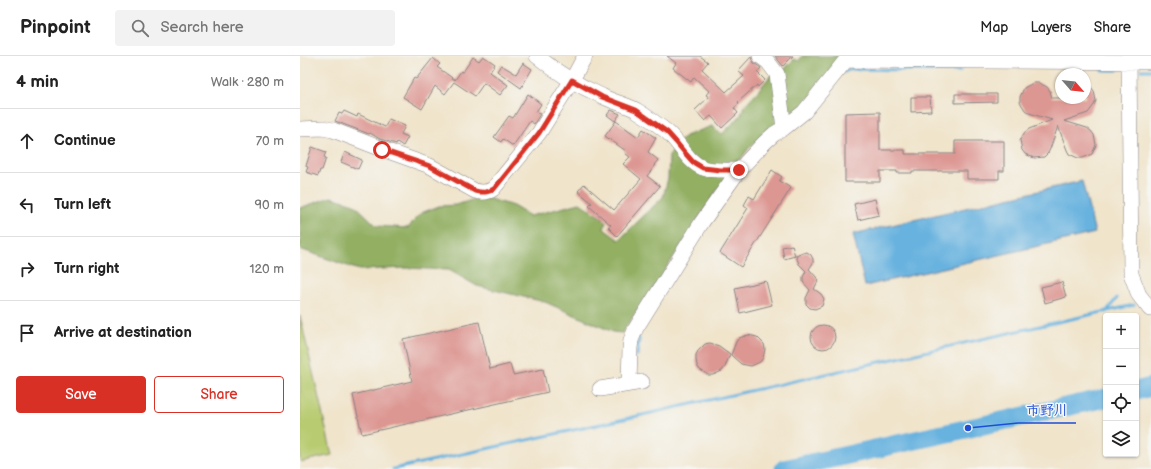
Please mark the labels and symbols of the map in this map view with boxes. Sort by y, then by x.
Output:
north arrow [1055,68,1091,104]
route start [373,141,391,159]
route end [730,161,748,179]
callout: 市野川 [1018,397,1076,423]
text: 市野川 [1026,402,1068,419]

